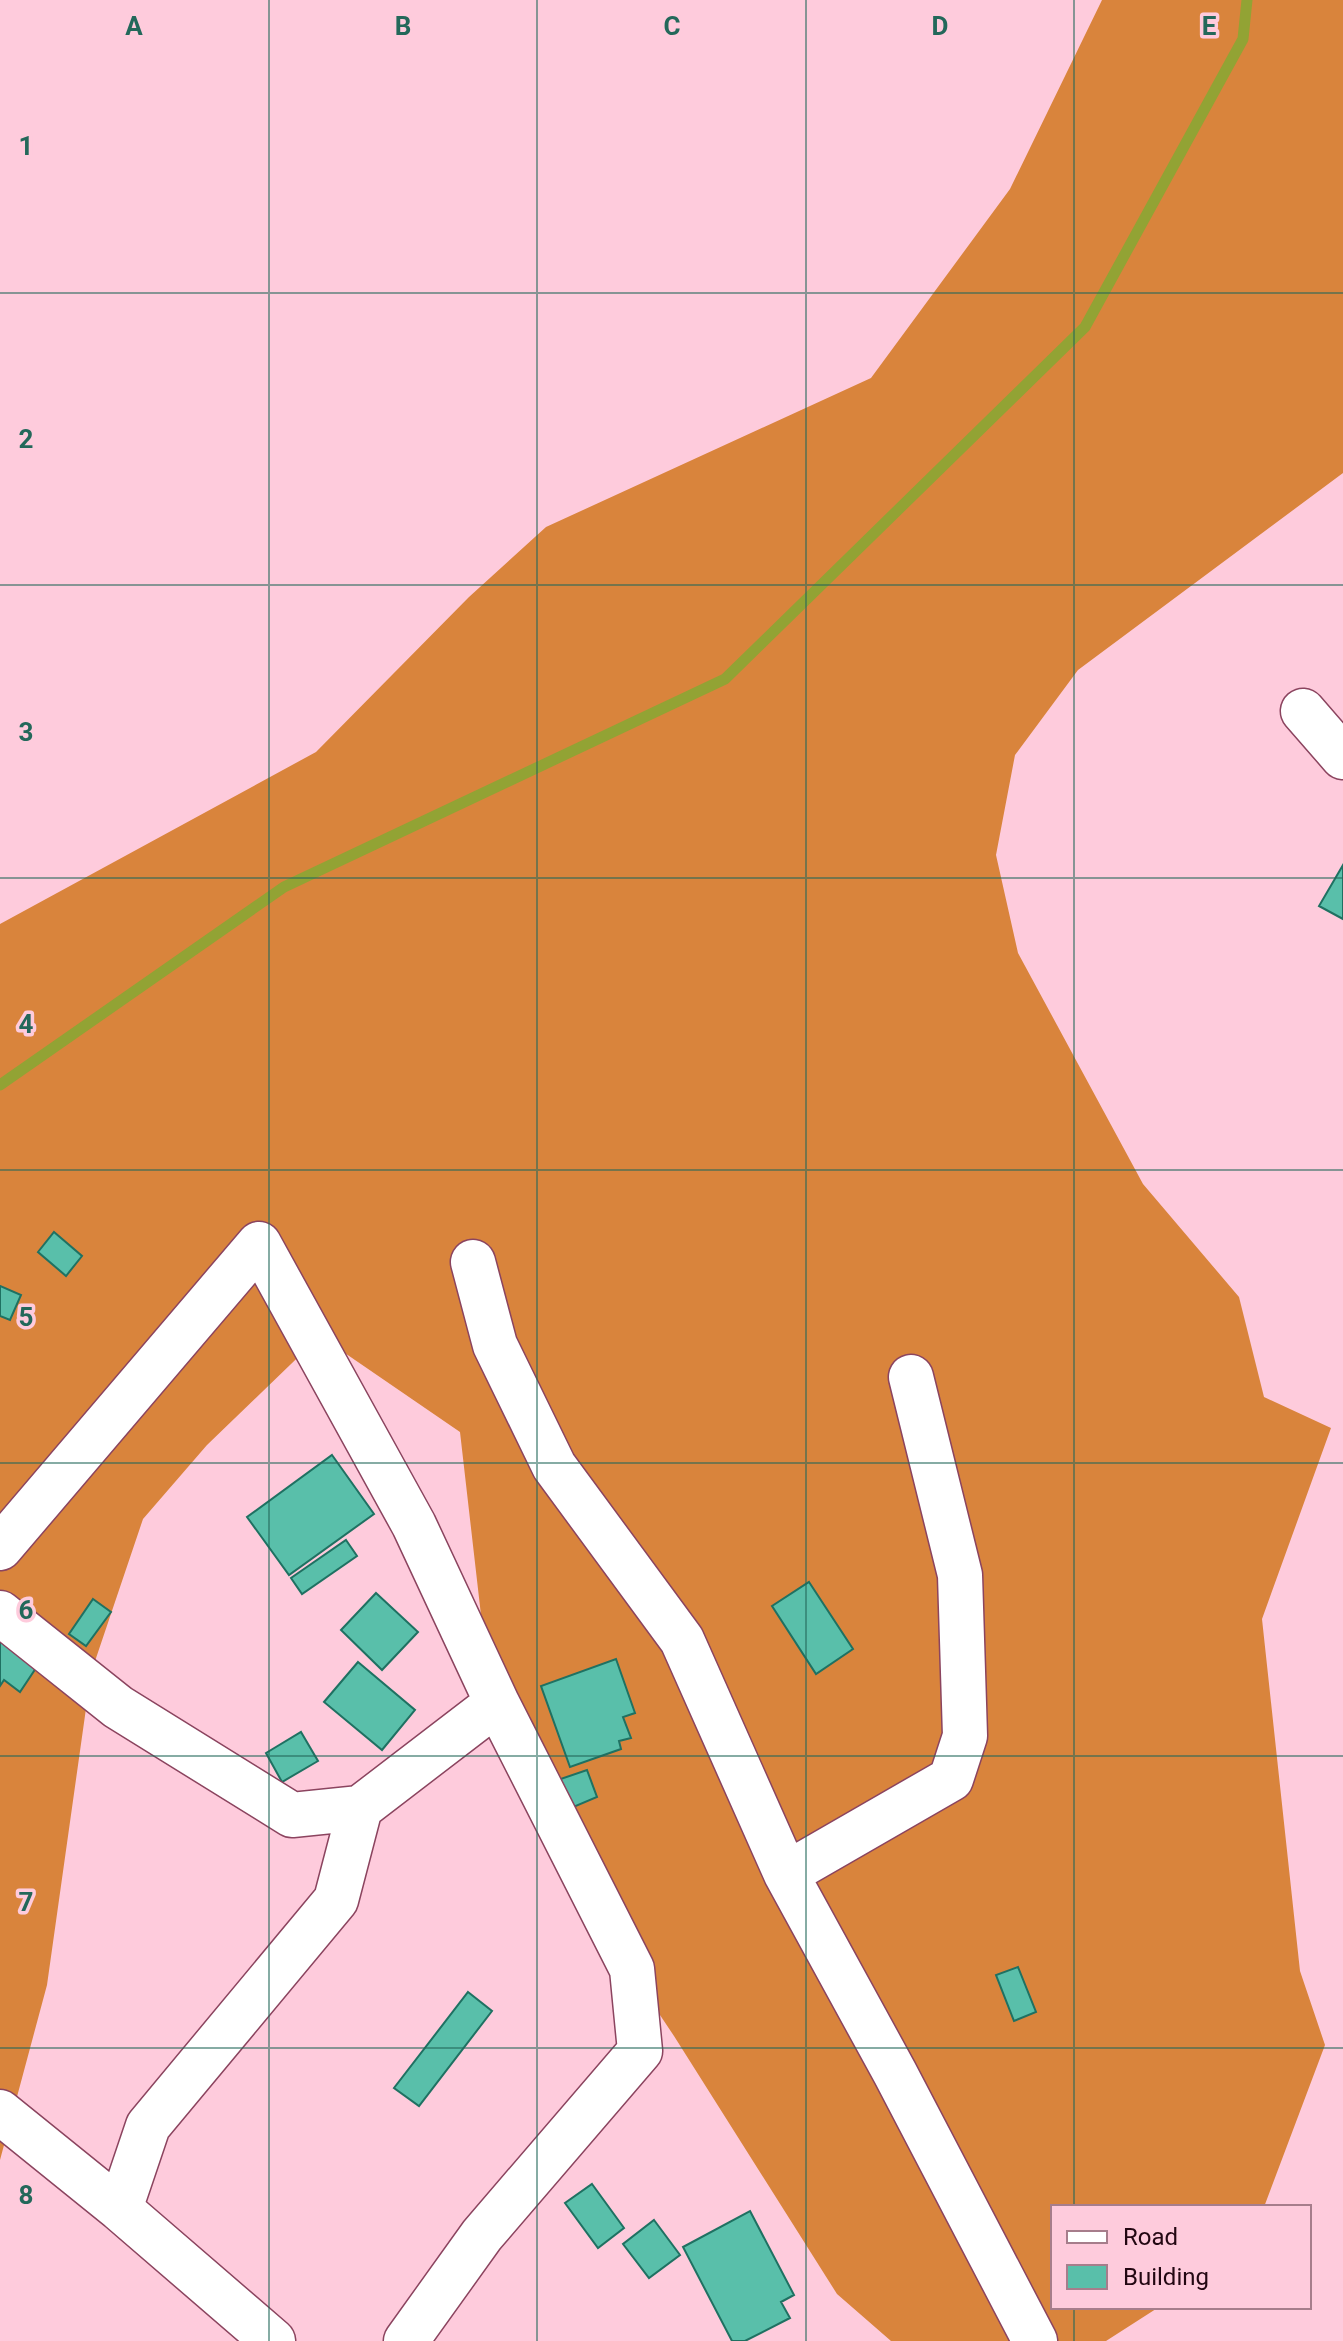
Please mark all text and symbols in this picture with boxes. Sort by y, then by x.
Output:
text: A [125,11,143,41]
text: B [395,11,411,41]
text: C [663,11,681,41]
text: D [932,11,948,41]
text: E [1202,11,1217,41]
text: 1 [19,131,33,161]
text: 2 [19,424,33,454]
text: 3 [19,717,33,747]
text: 4 [19,1009,34,1039]
text: 5 [19,1302,33,1332]
text: 6 [19,1595,34,1625]
text: 7 [19,1887,33,1917]
text: 8 [19,2180,33,2210]
legend [1051,2205,1311,2309]
text: Road [1123,2223,1178,2251]
text: Building [1123,2263,1209,2291]

